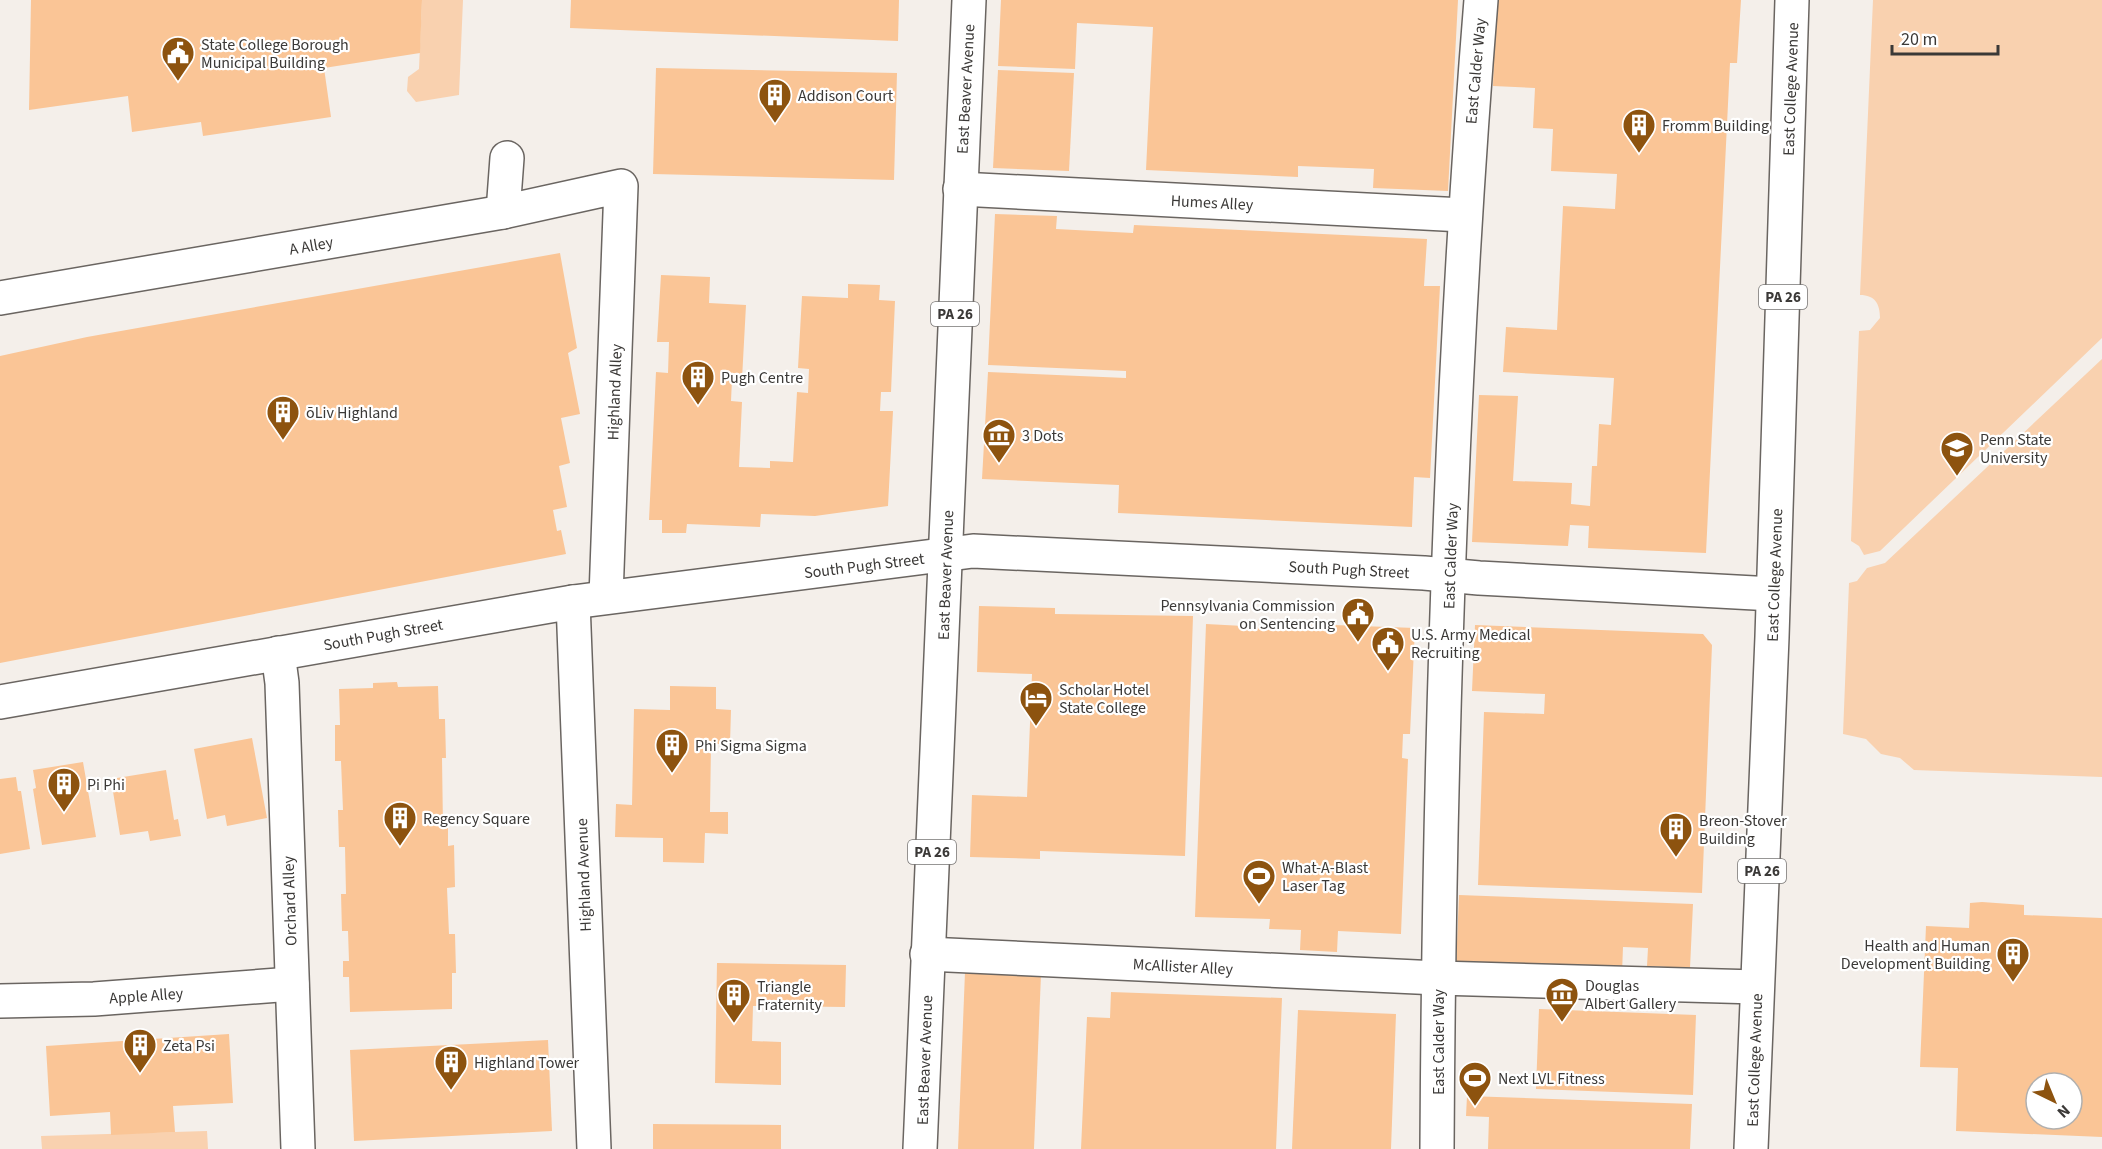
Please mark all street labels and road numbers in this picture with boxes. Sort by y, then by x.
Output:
street label: East Calder Way [1460,17,1492,125]
street label: East College Avenue [1778,22,1804,156]
street label: East Beaver Avenue [952,23,980,155]
street label: Humes Alley [1170,190,1254,216]
street label: A Alley [287,231,335,261]
road number: PA 26 [1759,285,1807,309]
road number: PA 26 [931,302,979,326]
street label: Highland Alley [602,343,628,441]
street label: East Calder Way [1438,502,1464,609]
street label: East College Avenue [1762,508,1788,642]
street label: East Beaver Avenue [933,510,959,640]
street label: South Pugh Street [803,548,926,584]
street label: South Pugh Street [1288,556,1411,584]
street label: South Pugh Street [322,614,445,656]
street label: Highland Avenue [571,818,597,932]
road number: PA 26 [908,840,956,864]
street label: Orchard Alley [277,855,303,946]
road number: PA 26 [1738,859,1786,883]
street label: McAllister Alley [1132,953,1234,981]
street label: Apple Alley [108,982,184,1010]
street label: East Calder Way [1428,988,1450,1095]
street label: East College Avenue [1742,993,1768,1127]
street label: East Beaver Avenue [912,995,938,1125]

